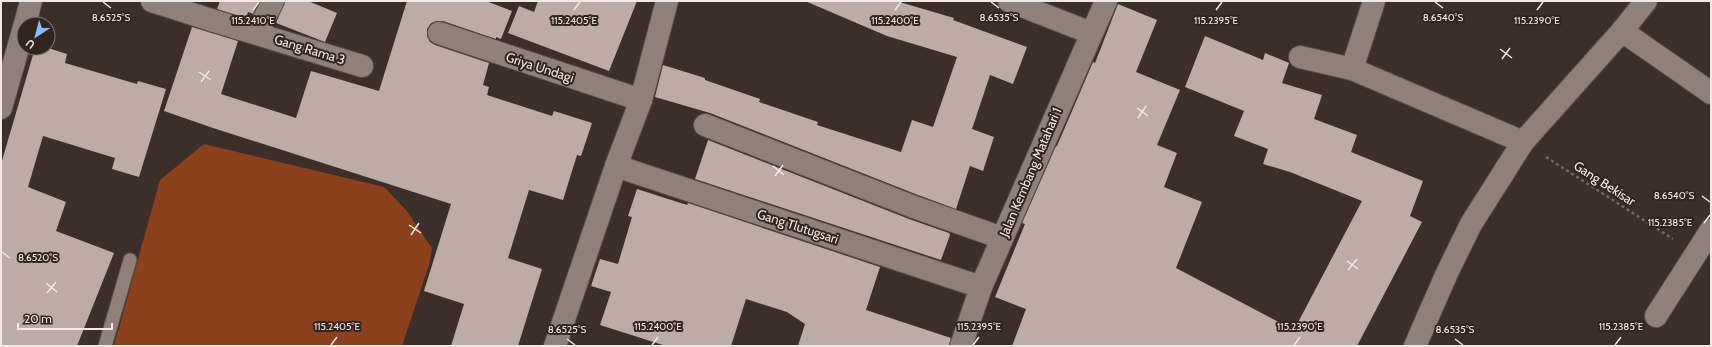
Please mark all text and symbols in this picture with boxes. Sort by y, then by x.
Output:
text: 8.6525°S [92,11,130,24]
text: 8.6535°S [980,11,1019,24]
text: 8.6540°S [1423,11,1464,24]
text: 115.2410°E [231,14,275,27]
text: 115.2405°E [551,14,597,27]
text: 115.2400°E [871,14,919,27]
text: 115.2395°E [1194,14,1239,27]
text: 115.2390°E [1514,14,1560,27]
north arrow [16,16,56,56]
street label: Gang Rama 3 [273,31,347,67]
text: U [23,36,37,52]
street label: Griya Undagi [504,48,576,86]
street label: Jalan Kembang Matahari 1 [995,105,1064,240]
street label: Gang Bekisar [1571,157,1640,209]
text: 8.6540°S [1654,189,1695,202]
street label: Gang Tlutugsari [755,205,841,247]
text: 115.2385°E [1648,216,1693,229]
text: 8.6520°S [18,251,58,264]
scale bar [18,305,112,331]
text: 20 m [24,311,52,326]
text: 115.2405°E [314,320,360,333]
text: 115.2400°E [634,320,682,333]
text: 115.2395°E [957,320,1002,333]
text: 115.2390°E [1277,320,1323,333]
text: 115.2385°E [1599,320,1644,333]
text: 8.6525°S [548,323,586,336]
text: 8.6535°S [1436,323,1475,336]

